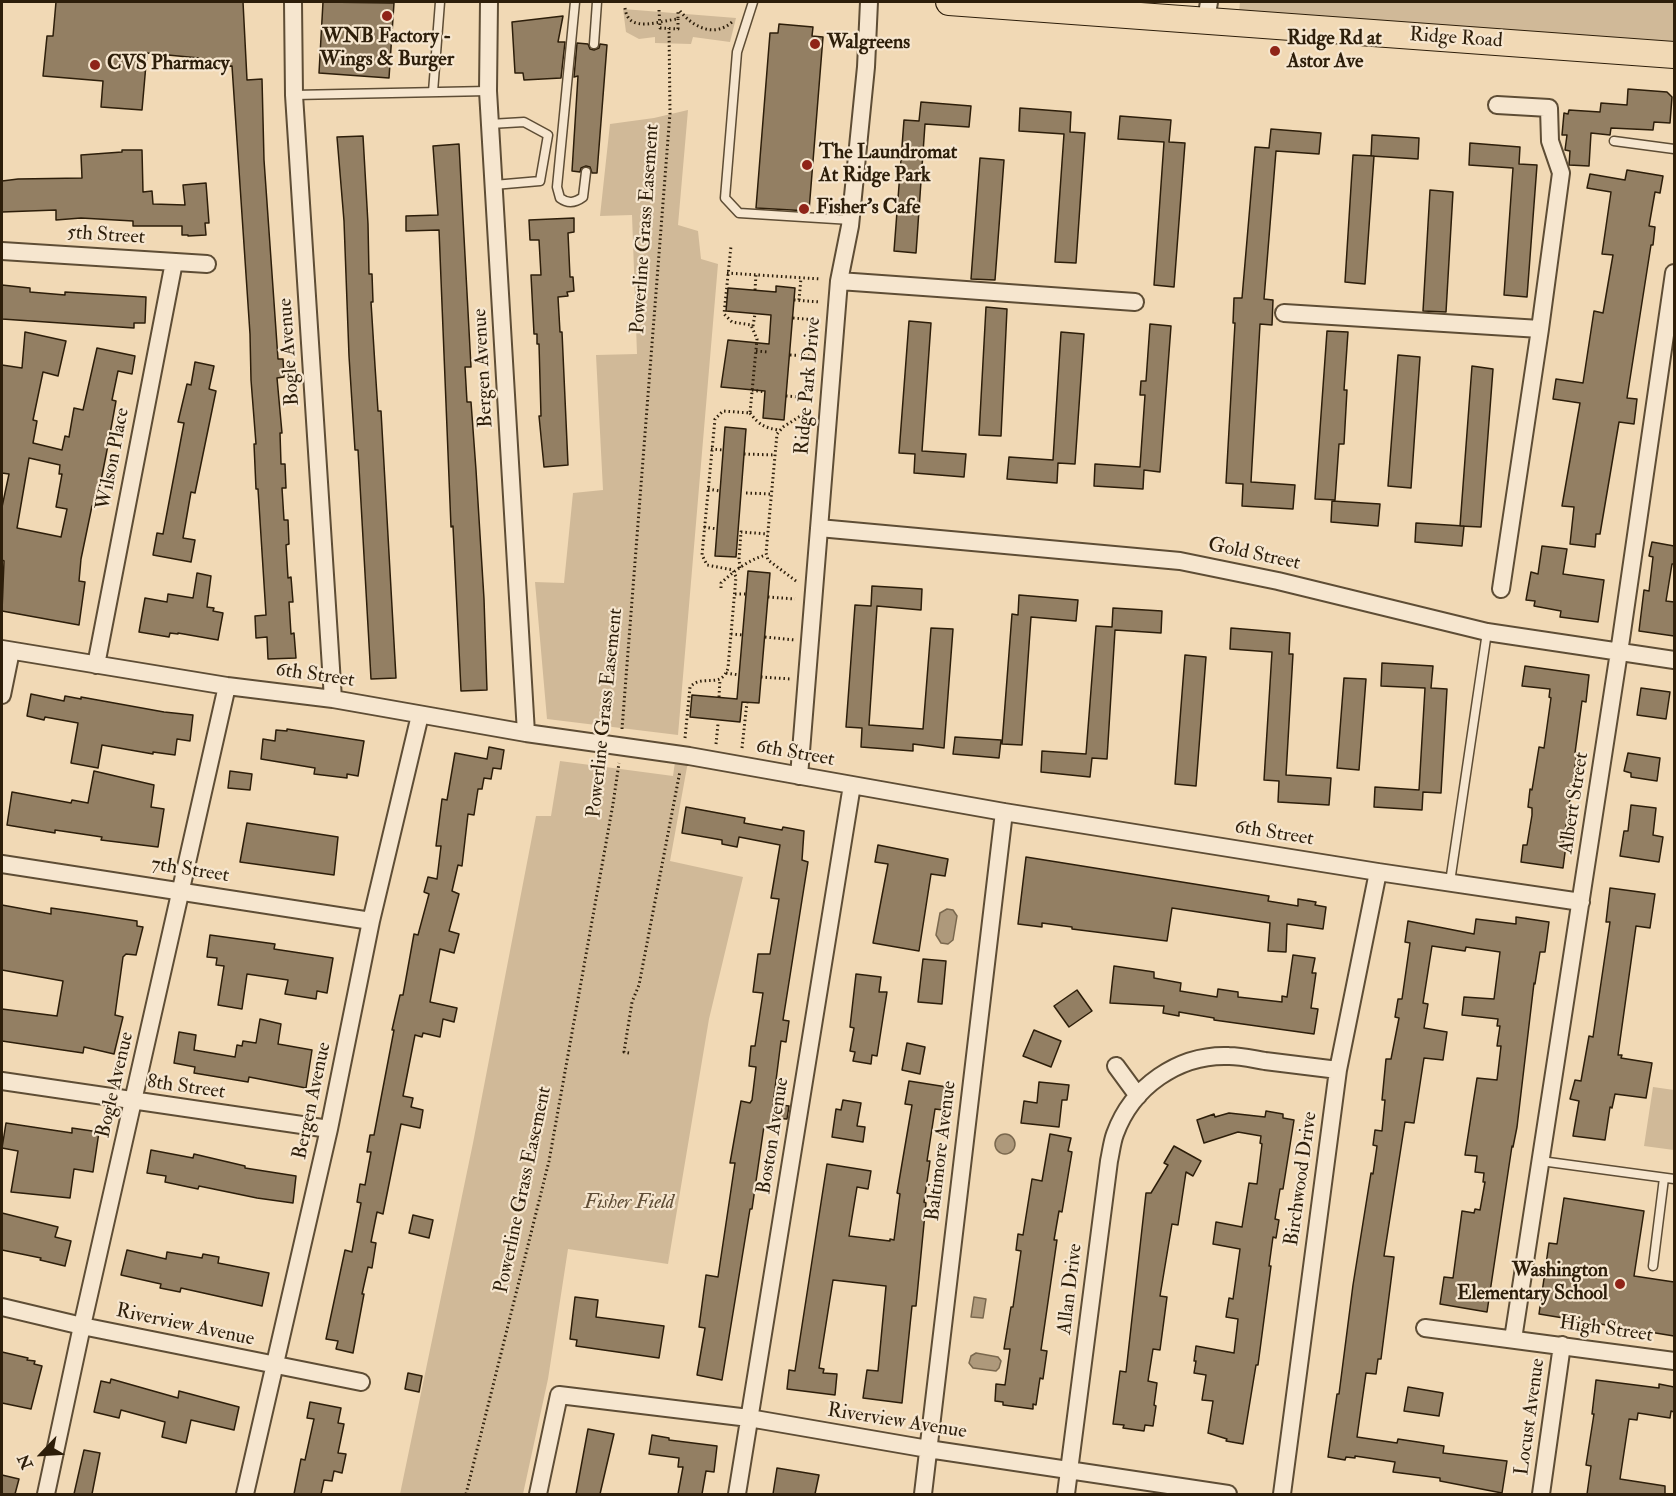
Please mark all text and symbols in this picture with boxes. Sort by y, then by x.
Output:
marker: WNB Factory - Wings & Burger [380,9,394,23]
street label: Ridge Road [1408,24,1504,54]
place label: WNB Factory - Wings & Burger [320,26,454,73]
place label: Ridge Rd at Astor Ave [1287,28,1382,75]
place label: Walgreens [827,32,910,56]
marker: Walgreens [808,37,822,51]
marker: Ridge Rd at Astor Ave [1268,44,1282,58]
place label: CVS Pharmacy [107,53,230,77]
marker: CVS Pharmacy [88,58,102,72]
street label: Powerline Grass Easement [627,123,665,335]
place label: The Laundromat At Ridge Park [819,142,957,189]
marker: The Laundromat At Ridge Park [800,158,814,172]
place label: Fisher's Cafe [816,197,920,221]
marker: Fisher's Cafe [797,202,811,216]
street label: 5th Street [66,221,146,251]
street label: Bogle Avenue [274,297,306,407]
street label: Bergen Avenue [469,308,499,428]
street label: Ridge Park Drive [791,316,827,456]
street label: Wilson Place [92,406,136,512]
street label: Gold Street [1206,534,1302,576]
street label: Powerline Grass Easement [583,607,629,819]
street label: 6th Street [274,659,356,693]
street label: 6th Street [754,735,836,773]
street label: Albert Street [1555,751,1595,855]
street label: 6th Street [1233,816,1315,852]
street label: 7th Street [149,853,231,889]
street label: Bogle Avenue [92,1030,140,1140]
street label: Bergen Avenue [289,1040,337,1162]
street label: 8th Street [145,1071,227,1105]
street label: Boston Avenue [753,1076,795,1196]
street label: Baltimore Avenue [921,1080,963,1222]
street label: Powerline Grass Easement [490,1084,558,1296]
street label: Birchwood Drive [1281,1110,1323,1248]
park label: Fisher Field [584,1192,674,1216]
street label: Allan Drive [1054,1242,1088,1336]
place label: Washington Elementary School [1457,1260,1608,1307]
marker: Washington Elementary School [1613,1277,1627,1291]
street label: Riverview Avenue [114,1300,256,1352]
street label: High Street [1558,1312,1654,1348]
street label: Locust Avenue [1511,1357,1551,1477]
street label: Riverview Avenue [826,1399,968,1445]
north arrow [12,1424,72,1484]
text: N [14,1451,38,1472]

